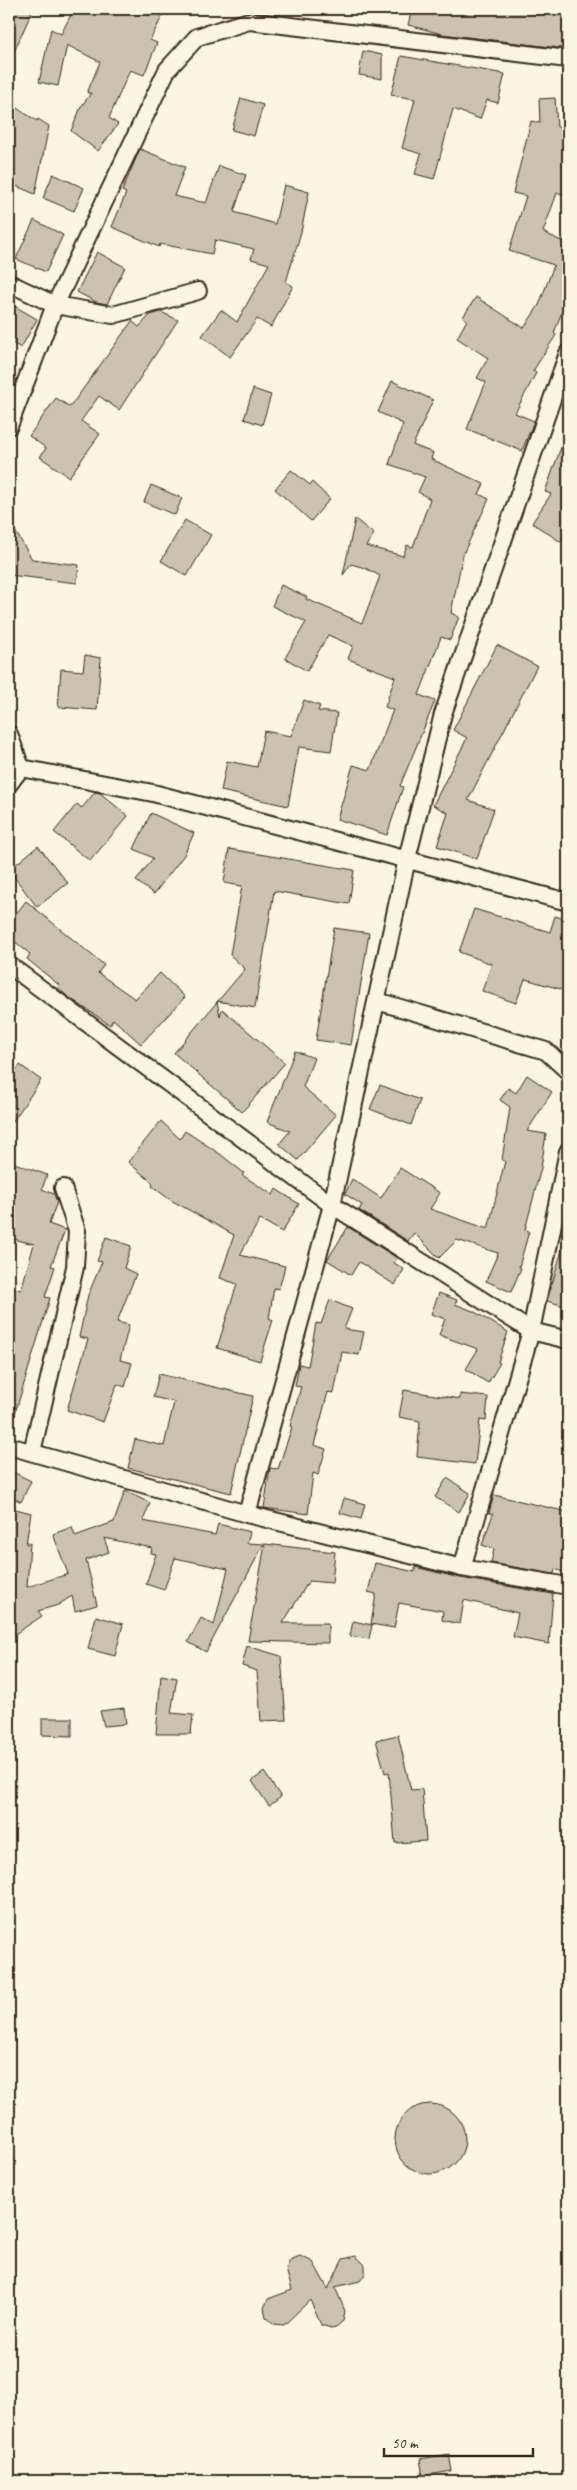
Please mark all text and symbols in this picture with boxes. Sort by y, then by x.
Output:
scale bar [384,2425,533,2457]
text: 50 m [392,2434,419,2453]

